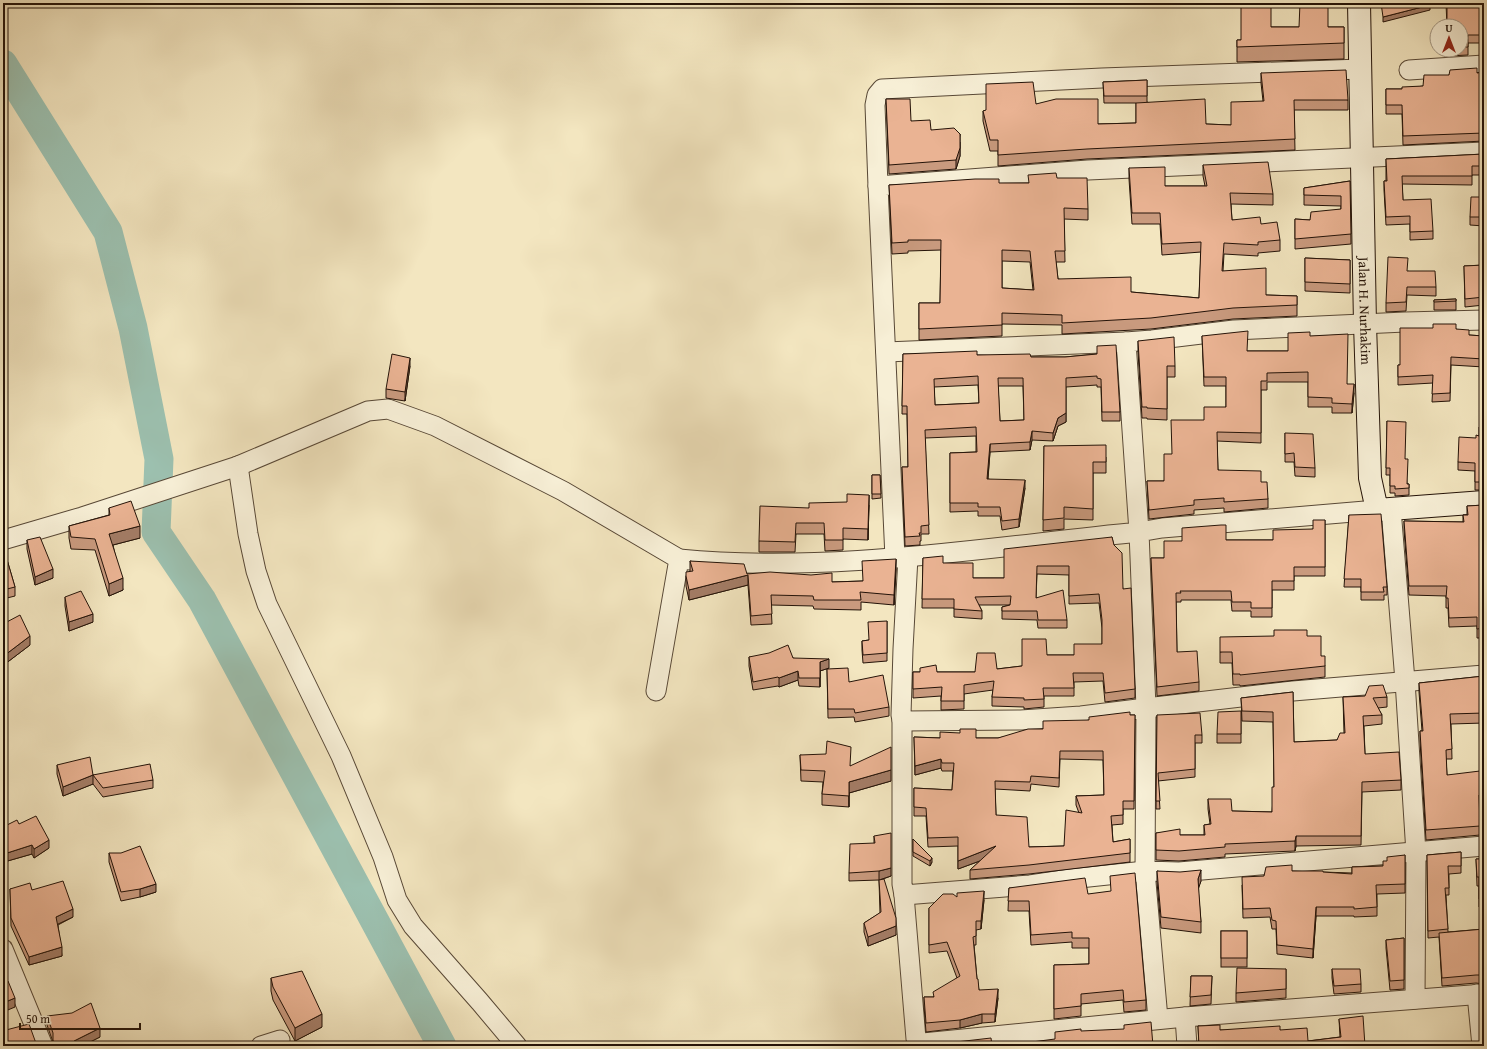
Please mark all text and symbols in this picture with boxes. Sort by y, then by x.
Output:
north arrow [1429,18,1469,58]
text: U [1445,20,1453,36]
street label: Jalan H. Nurhakim [1354,255,1376,366]
scale bar [20,1005,140,1031]
text: 50 m [26,1010,50,1027]

